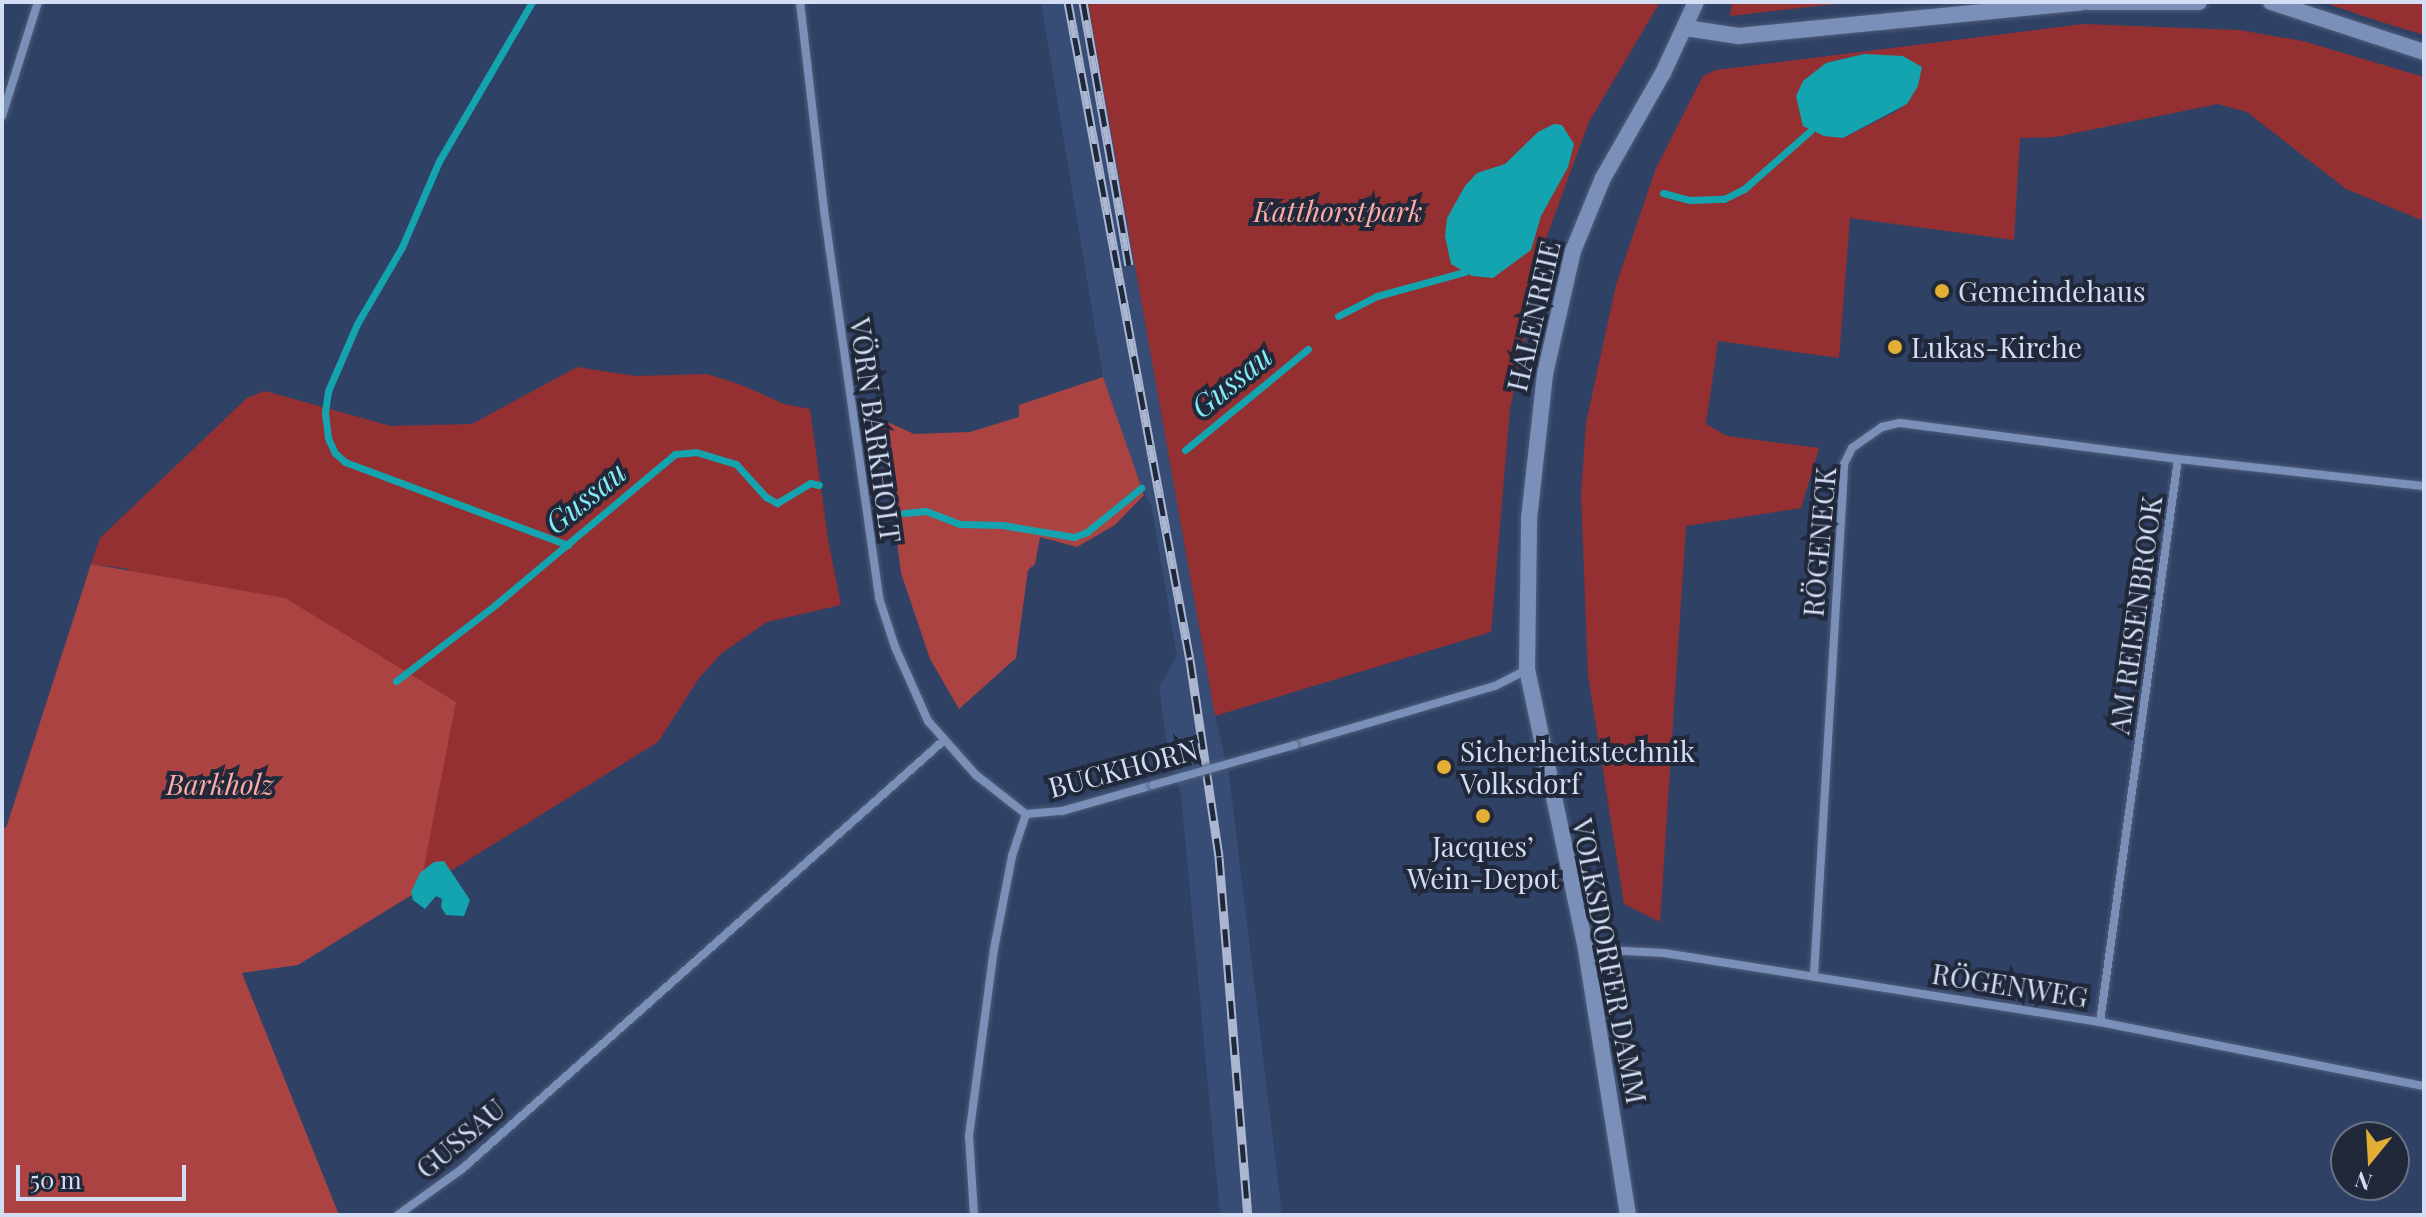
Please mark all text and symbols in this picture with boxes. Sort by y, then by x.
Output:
park label: Katthorstpark [1254,194,1422,228]
street label: HALENREIE [1499,238,1567,394]
place label: Gemeindehaus [1958,274,2145,308]
marker: Gemeindehaus [1933,282,1951,300]
street label: VÖRN BARKHOLT [844,315,908,545]
place label: Lukas-Kirche [1911,330,2082,364]
water label: Gussau [1183,338,1279,424]
marker: Lukas-Kirche [1886,338,1904,356]
water label: Gussau [537,454,633,540]
street label: RÖGENECK [1796,466,1842,618]
street label: AM REISENBROOK [2102,494,2168,736]
street label: BUCKHORN [1045,732,1201,804]
place label: Sicherheitstechnik Volksdorf [1460,734,1695,800]
marker: Sicherheitstechnik Volksdorf [1435,758,1453,776]
park label: Barkholz [166,767,274,801]
marker: Jacques’ Wein-Depot [1474,807,1492,825]
street label: VOLKSDORFER DAMM [1566,815,1654,1107]
place label: Jacques’ Wein-Depot [1407,829,1559,895]
street label: RÖGENWEG [1930,956,2090,1014]
street label: GUSSAU [409,1091,511,1185]
north arrow [2330,1121,2410,1201]
scale bar [20,1149,190,1199]
text: 50 m [30,1163,82,1195]
text: N [2351,1165,2375,1199]

